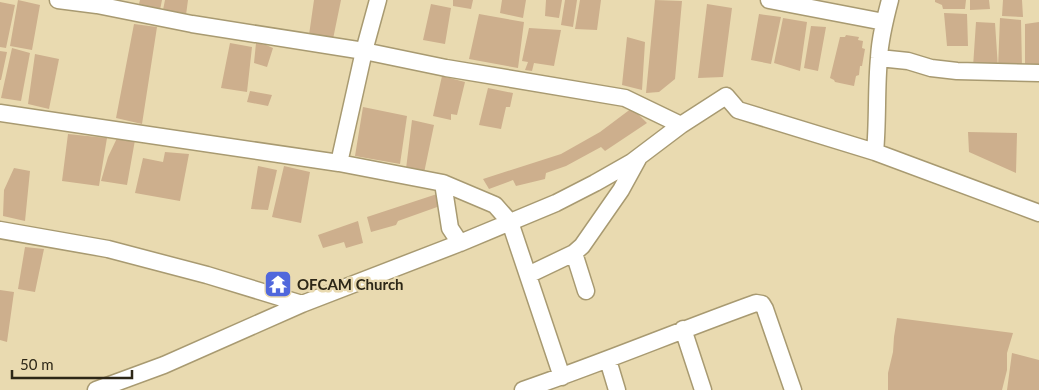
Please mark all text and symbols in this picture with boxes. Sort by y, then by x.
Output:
temple icon: OFCAM Church [263,269,293,299]
place label: OFCAM Church [297,275,404,293]
scale bar [12,348,132,380]
text: 50 m [20,355,54,373]

